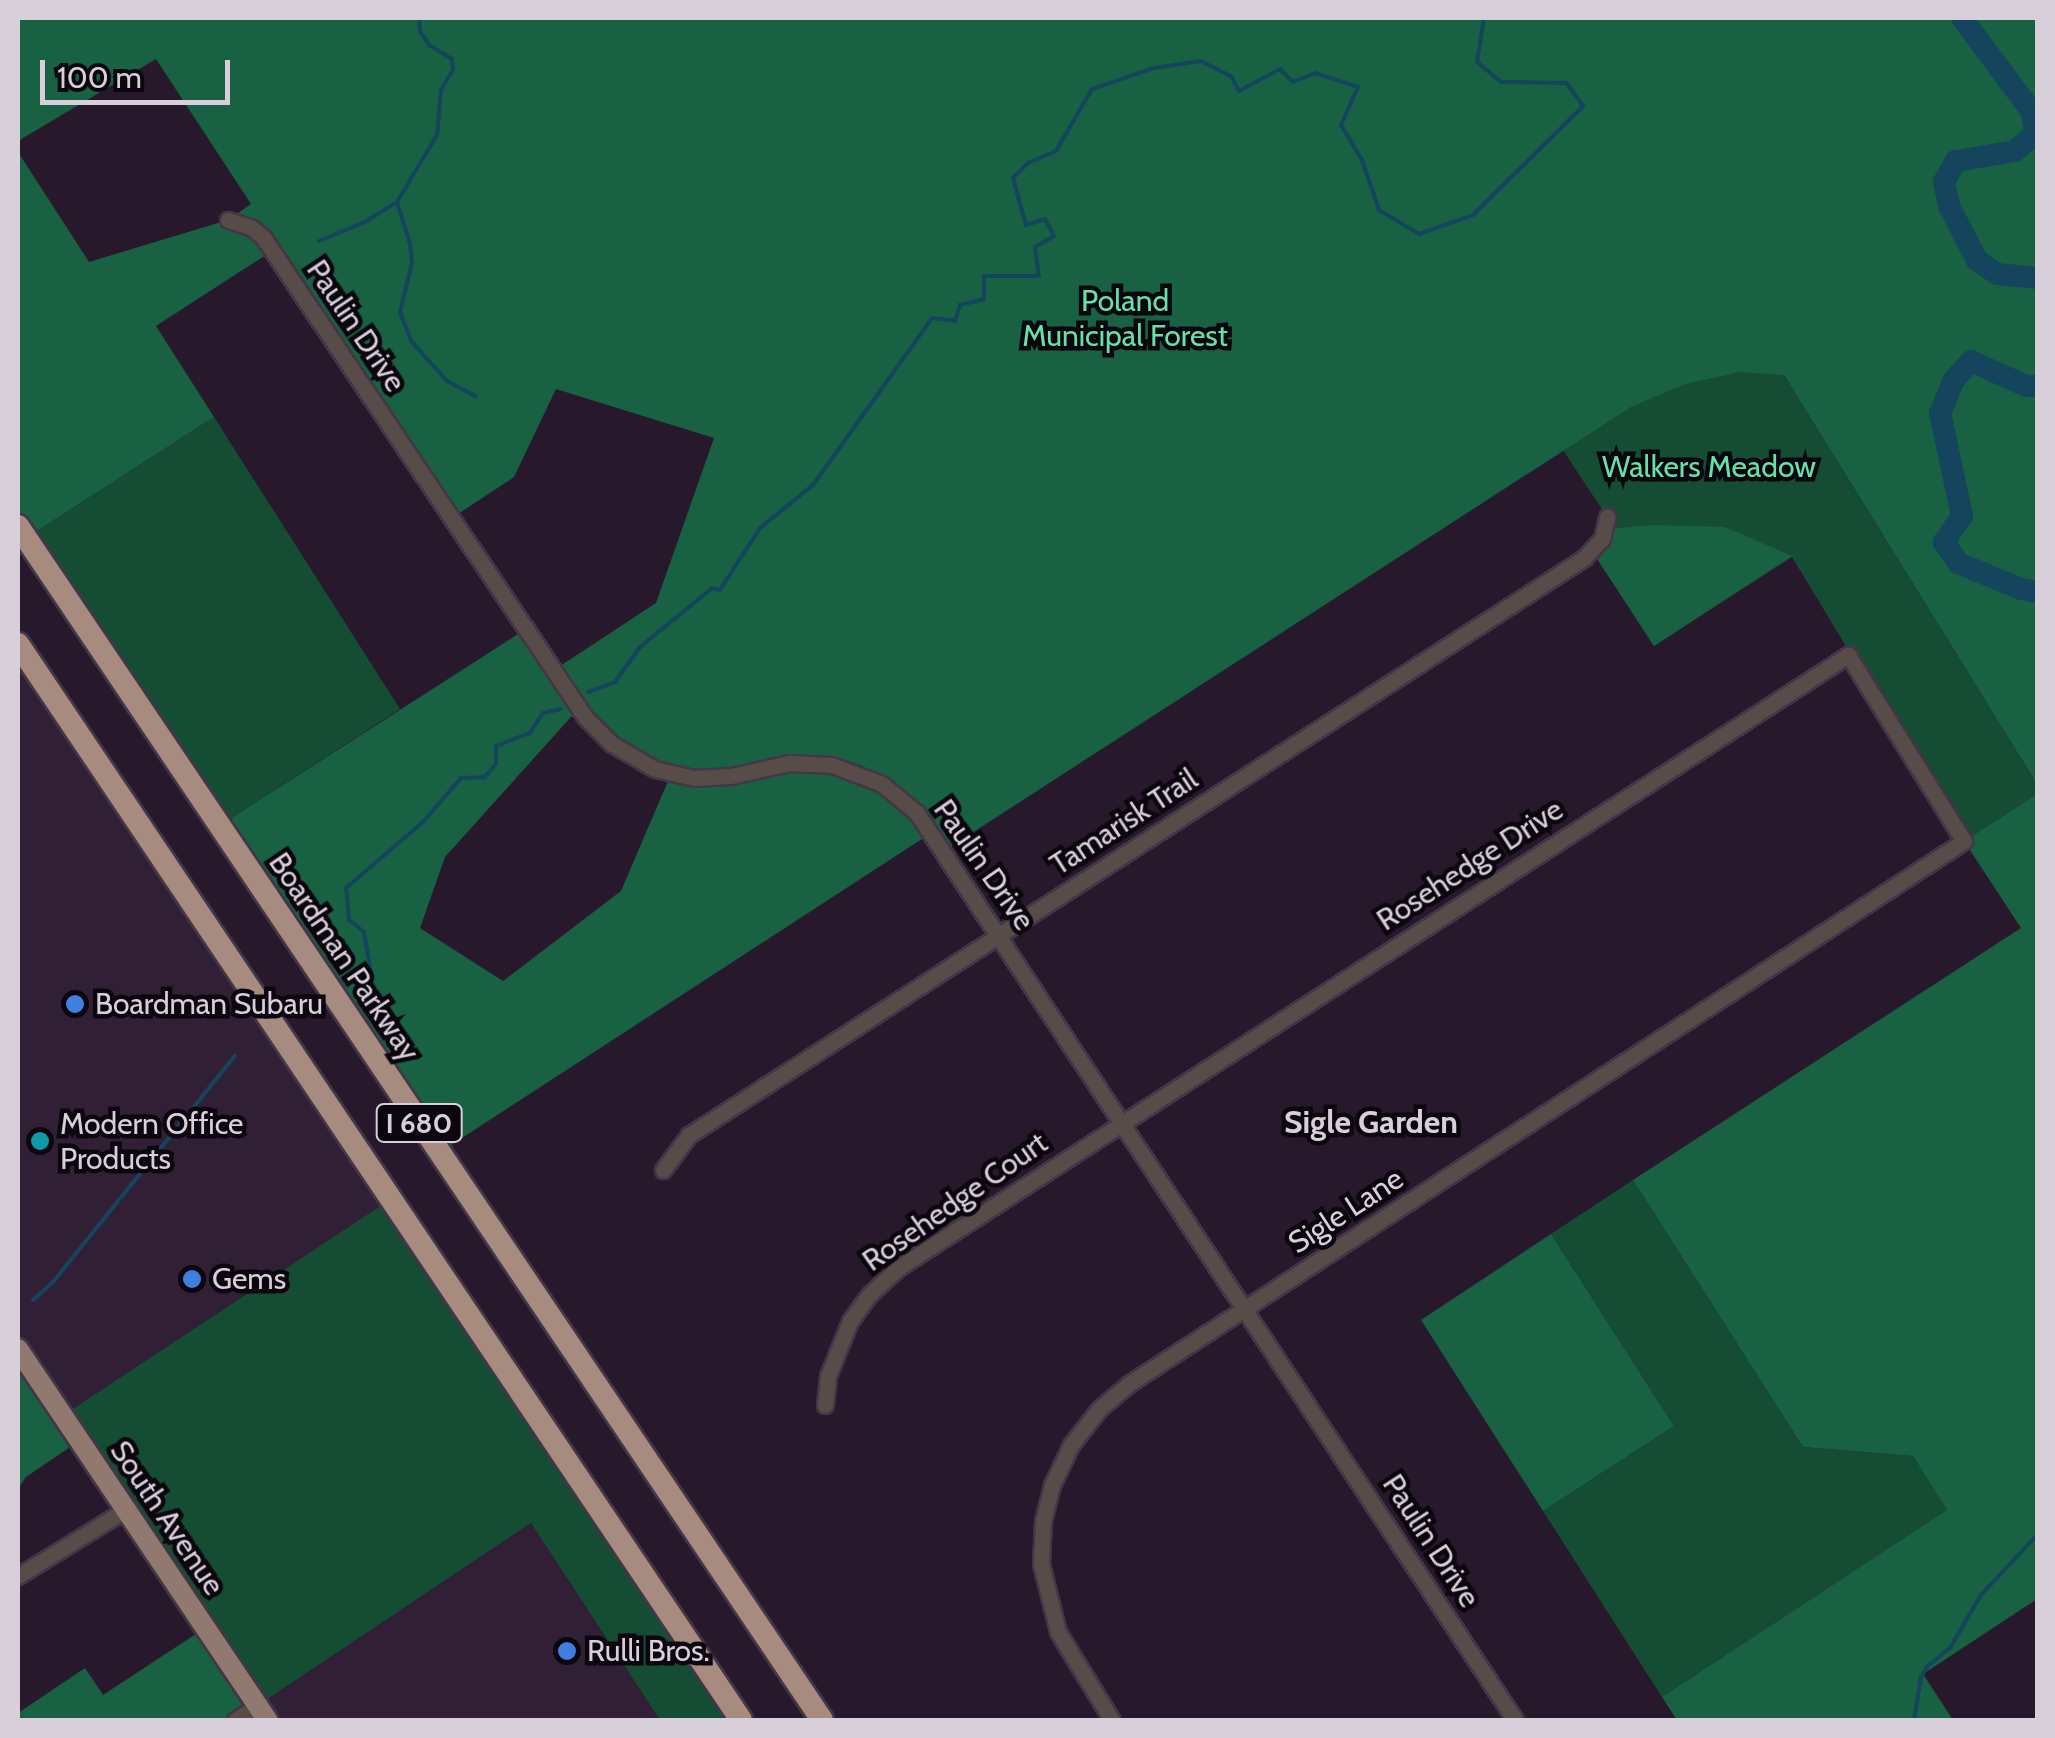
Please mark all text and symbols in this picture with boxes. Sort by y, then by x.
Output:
scale bar [45,40,235,102]
text: 100 m [57,59,142,96]
street label: Paulin Drive [299,253,413,399]
park label: Poland Municipal Forest [1022,283,1228,354]
park label: Walkers Meadow [1602,449,1816,485]
street label: Tamarisk Trail [1044,761,1204,883]
street label: Rosehedge Drive [1370,792,1570,938]
street label: Paulin Drive [926,793,1042,937]
street label: Boardman Parkway [261,846,427,1068]
place label: Boardman Subaru [95,986,323,1022]
marker: Boardman Subaru [64,993,86,1015]
road number: I 680 [374,1100,464,1146]
district label: Sigle Garden [1284,1103,1458,1141]
place label: Modern Office Products [60,1106,243,1176]
street label: Rosehedge Court [856,1125,1054,1279]
marker: Modern Office Products [29,1130,51,1152]
street label: Sigle Lane [1282,1161,1410,1261]
place label: Gems [212,1261,286,1297]
marker: Gems [181,1268,203,1290]
street label: South Avenue [102,1434,232,1602]
street label: Paulin Drive [1375,1468,1487,1614]
place label: Rulli Bros. [587,1633,710,1669]
marker: Rulli Bros. [556,1640,578,1662]

